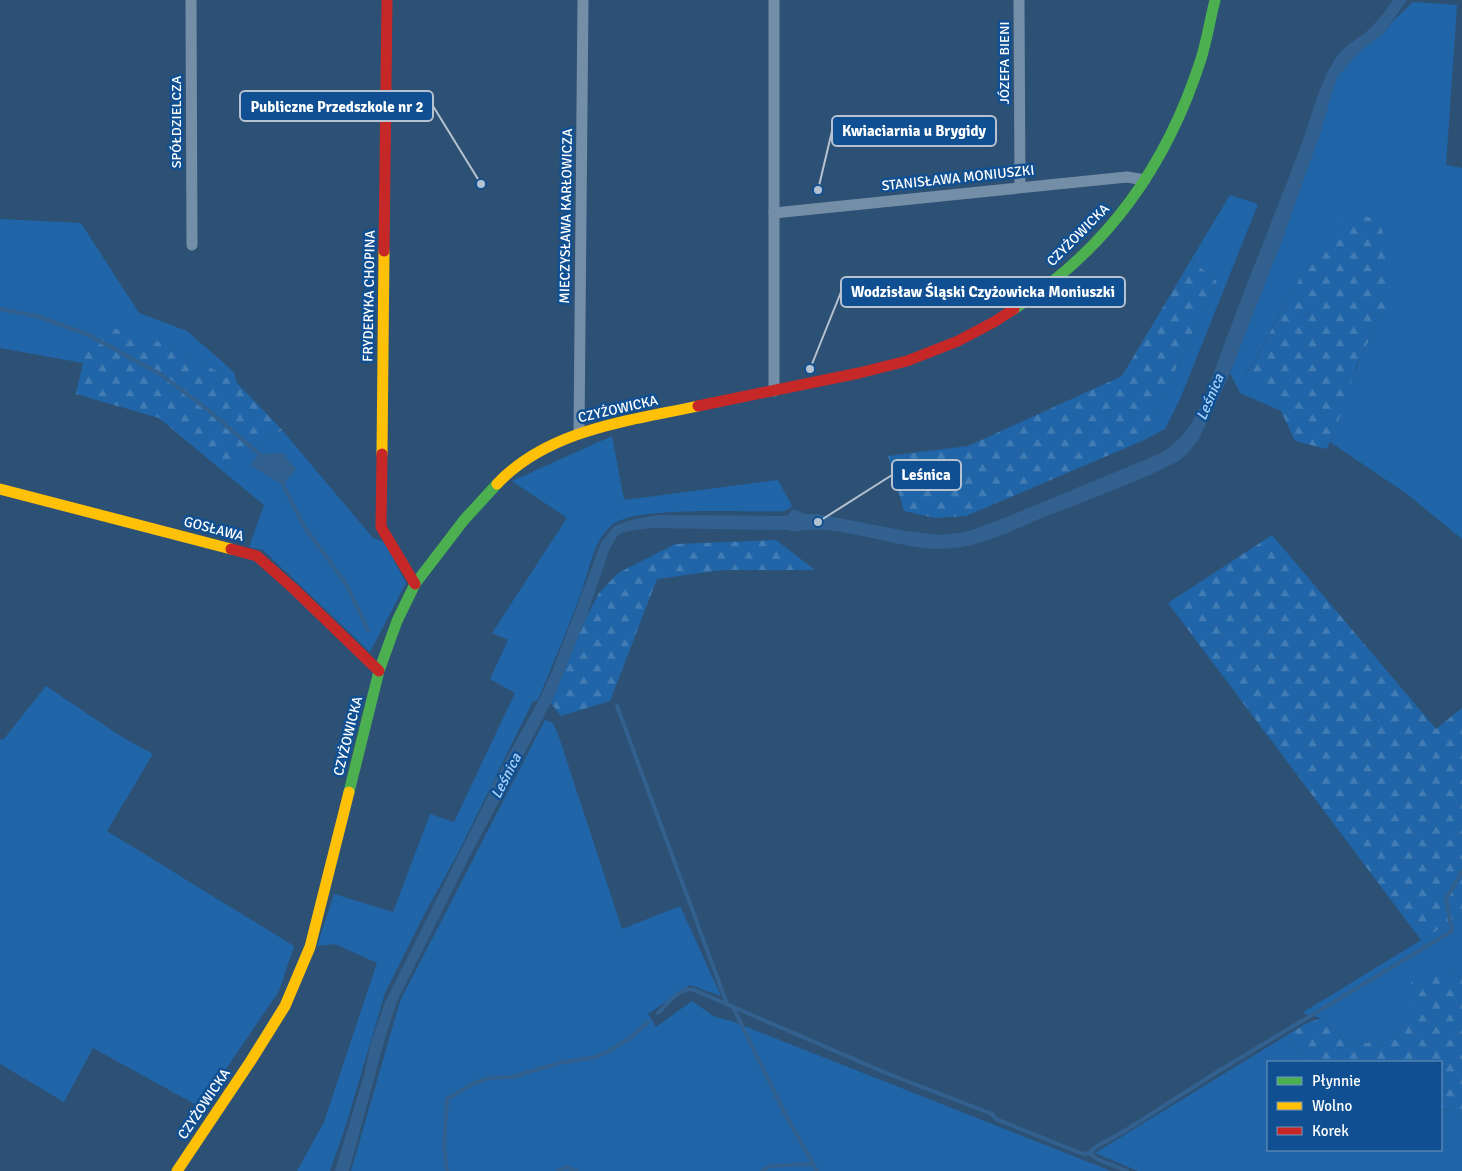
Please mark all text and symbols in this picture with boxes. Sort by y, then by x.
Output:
street label: JÓZEFA BIENI [996,21,1013,105]
street label: SPÓŁDZIELCZA [168,75,185,168]
callout: Publiczne Przedszkole nr 2 [240,91,433,121]
text: Publiczne Przedszkole nr 2 [250,98,424,116]
callout: Kwiaciarnia u Brygidy [832,116,996,146]
text: Kwiaciarnia u Brygidy [842,122,987,140]
street label: MIECZYSŁAWA KARŁOWICZA [556,128,576,304]
street label: STANISŁAWA MONIUSZKI [881,162,1035,194]
street label: CZYŻOWICKA [1043,200,1113,270]
street label: FRYDERYKA CHOPINA [359,230,379,362]
callout: Wodzisław Śląski Czyżowicka Moniuszki [841,277,1125,307]
text: Wodzisław Śląski Czyżowicka Moniuszki [851,282,1115,301]
water label: Leśnica [1192,371,1228,423]
street label: CZYŻOWICKA [576,391,660,426]
callout: Leśnica [892,460,961,490]
text: Leśnica [901,466,951,484]
street label: GOSŁAWA [182,513,246,545]
street label: CZYŻOWICKA [330,694,366,778]
water label: Leśnica [487,750,525,802]
legend [1267,1061,1442,1151]
street label: CZYŻOWICKA [174,1065,234,1143]
text: Płynnie [1312,1072,1361,1090]
text: Wolno [1312,1097,1353,1115]
text: Korek [1312,1122,1349,1140]

